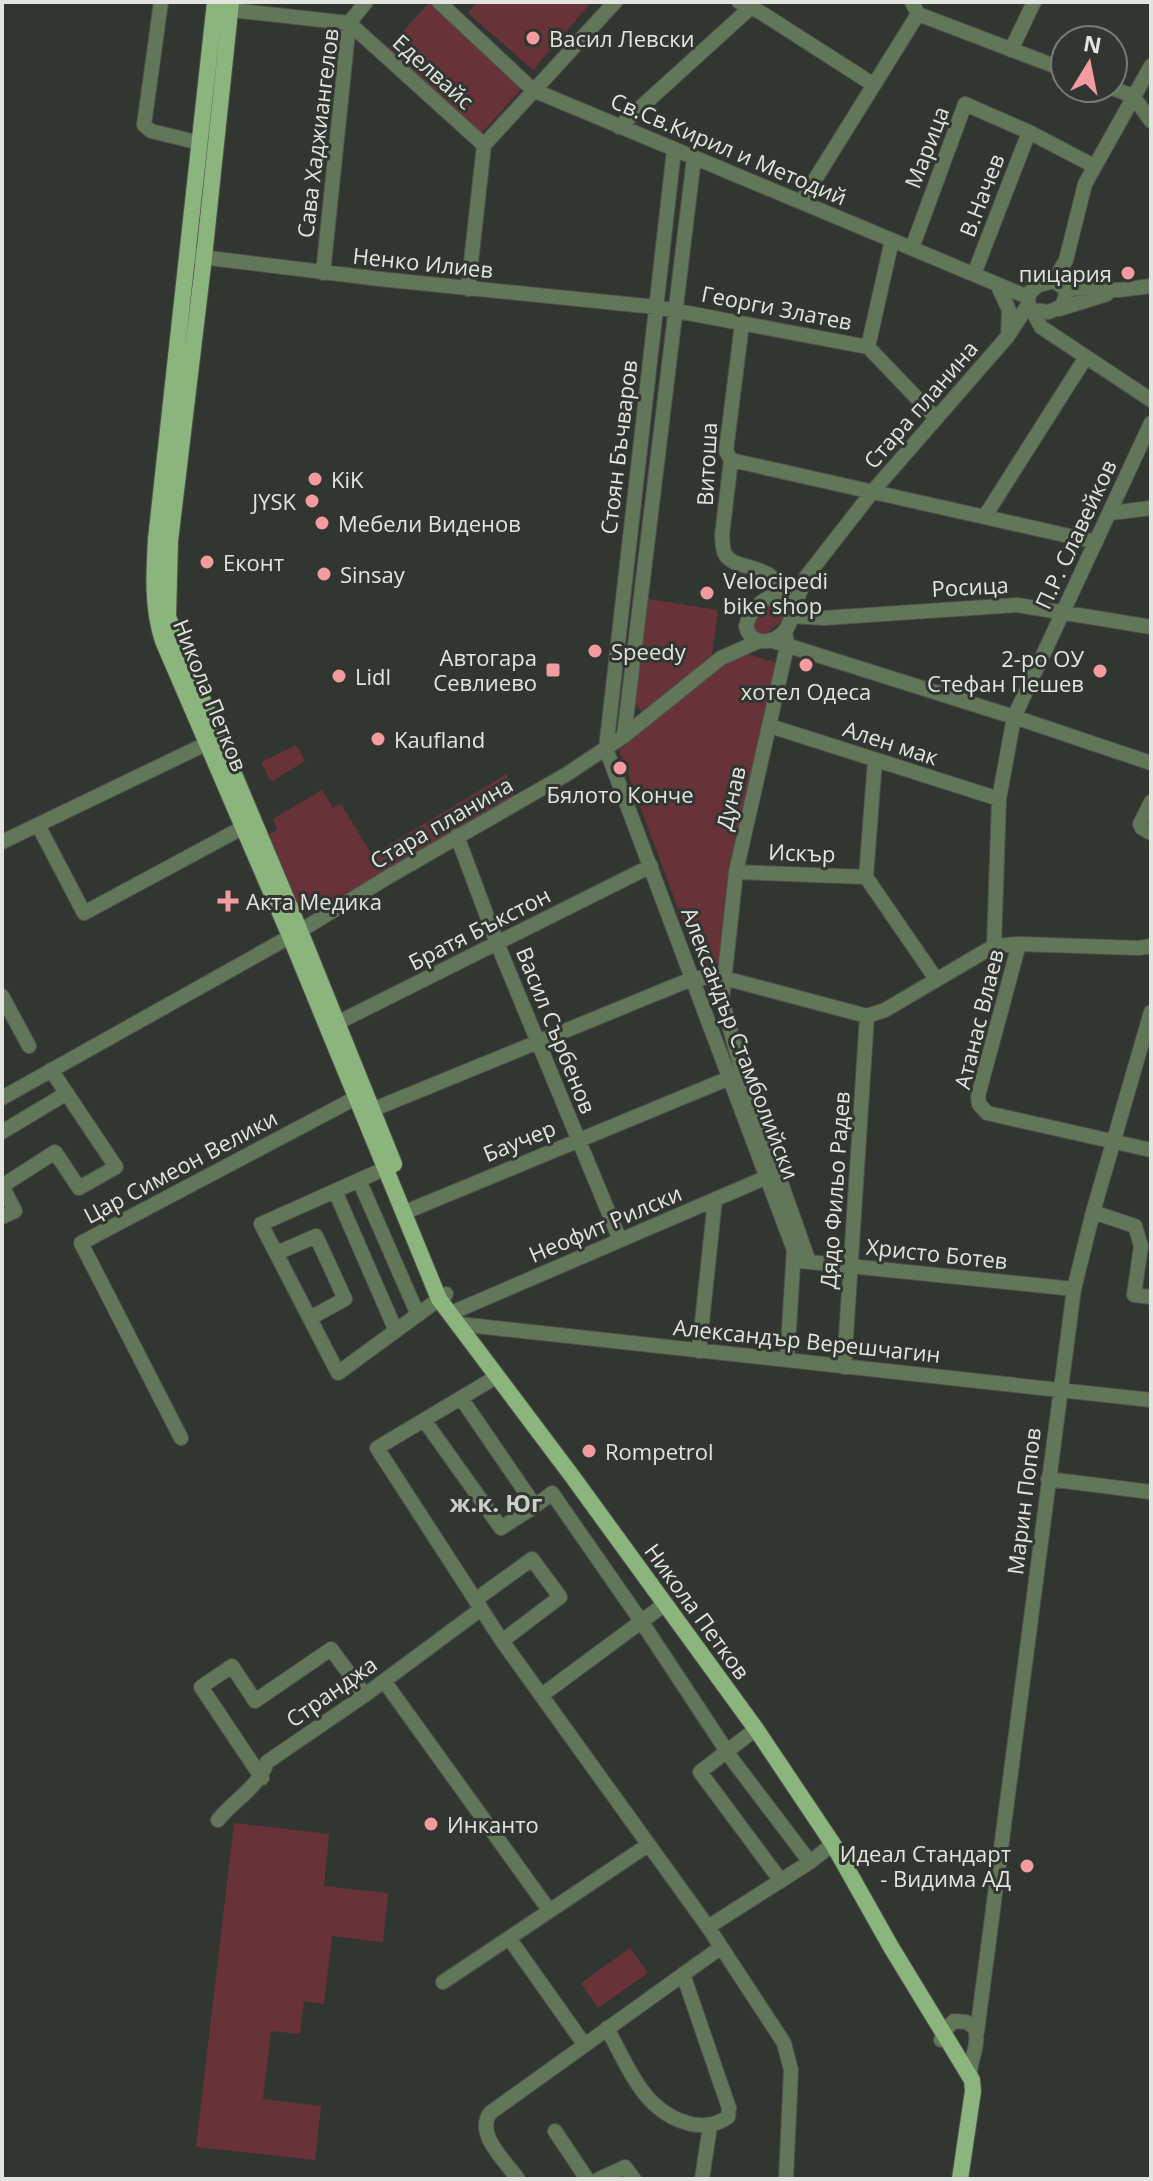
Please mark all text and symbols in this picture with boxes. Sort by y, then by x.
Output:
place label: Васил Левски [549,23,695,53]
north arrow [1049,24,1129,104]
street label: Сава Хаджиангелов [289,27,345,239]
street label: Еделвайс [387,27,481,115]
text: N [1081,27,1104,60]
marker: Васил Левски [524,29,542,47]
street label: Св.Св.Кирил и Методий [606,85,852,211]
street label: Марица [897,102,955,192]
street label: В.Начев [951,149,1011,241]
street label: Ненко Илиев [351,240,495,284]
place label: пицария [1019,258,1112,288]
marker: пицария [1119,264,1137,282]
street label: Георги Златев [699,278,855,336]
street label: Стара планина [856,334,984,474]
street label: Стоян Бъчваров [592,358,644,536]
street label: Витоша [689,421,723,507]
street label: П.Р. Славейков [1027,455,1123,613]
place label: KiK [331,464,364,494]
marker: KiK [306,470,324,488]
place label: JYSK [250,486,297,516]
marker: JYSK [303,492,321,510]
place label: Мебели Виденов [338,508,521,538]
marker: Мебели Виденов [313,514,331,532]
place label: Еконт [223,547,284,577]
marker: Еконт [198,553,216,571]
place label: Sinsay [340,559,406,589]
marker: Sinsay [315,565,333,583]
place label: Velocipedi bike shop [723,565,828,620]
street label: Росица [931,569,1009,603]
marker: Velocipedi bike shop [698,584,716,602]
street label: Никола Петков [167,615,255,775]
place label: Speedy [611,636,687,666]
place label: Автогара Севлиево [433,642,537,697]
marker: Speedy [586,642,604,660]
place label: 2-ро ОУ Стефан Пешев [927,643,1084,698]
marker: хотел Одеса [797,656,815,674]
place label: Lidl [355,661,391,691]
marker: Автогара Севлиево [544,661,562,679]
marker: 2-ро ОУ Стефан Пешев [1091,662,1109,680]
marker: Lidl [330,667,348,685]
place label: хотел Одеса [741,676,871,706]
street label: Ален мак [840,713,943,772]
place label: Kaufland [394,724,485,754]
marker: Kaufland [369,730,387,748]
marker: Бялото Конче [611,759,629,777]
street label: Дунав [708,763,752,833]
street label: Стара планина [364,769,518,875]
place label: Бялото Конче [546,779,694,809]
street label: Искър [768,836,836,868]
street label: Братя Бъкстон [403,879,555,977]
place label: Акта Медика [246,886,382,916]
marker: Акта Медика [217,890,239,912]
street label: Александър Стамболийски [675,903,807,1183]
street label: Васил Сърбенов [510,942,604,1118]
street label: Атанас Влаев [946,946,1010,1092]
street label: Дядо Фильо Радев [812,1090,856,1290]
street label: Цар Симеон Велики [78,1102,282,1230]
street label: Баучер [478,1112,560,1168]
street label: Неофит Рилски [524,1177,686,1269]
street label: Христо Ботев [865,1231,1009,1275]
street label: Александър Верешчагин [672,1311,942,1369]
street label: Марин Попов [999,1426,1047,1576]
place label: Rompetrol [605,1436,714,1466]
marker: Rompetrol [580,1442,598,1460]
district label: ж.к. Юг [450,1486,542,1519]
street label: Никола Петков [638,1537,758,1685]
street label: Странджа [279,1649,383,1733]
place label: Инканто [447,1809,539,1839]
marker: Инканто [422,1815,440,1833]
place label: Идеал Стандарт - Видима АД [840,1838,1011,1893]
marker: Идеал Стандарт - Видима АД [1018,1857,1036,1875]

